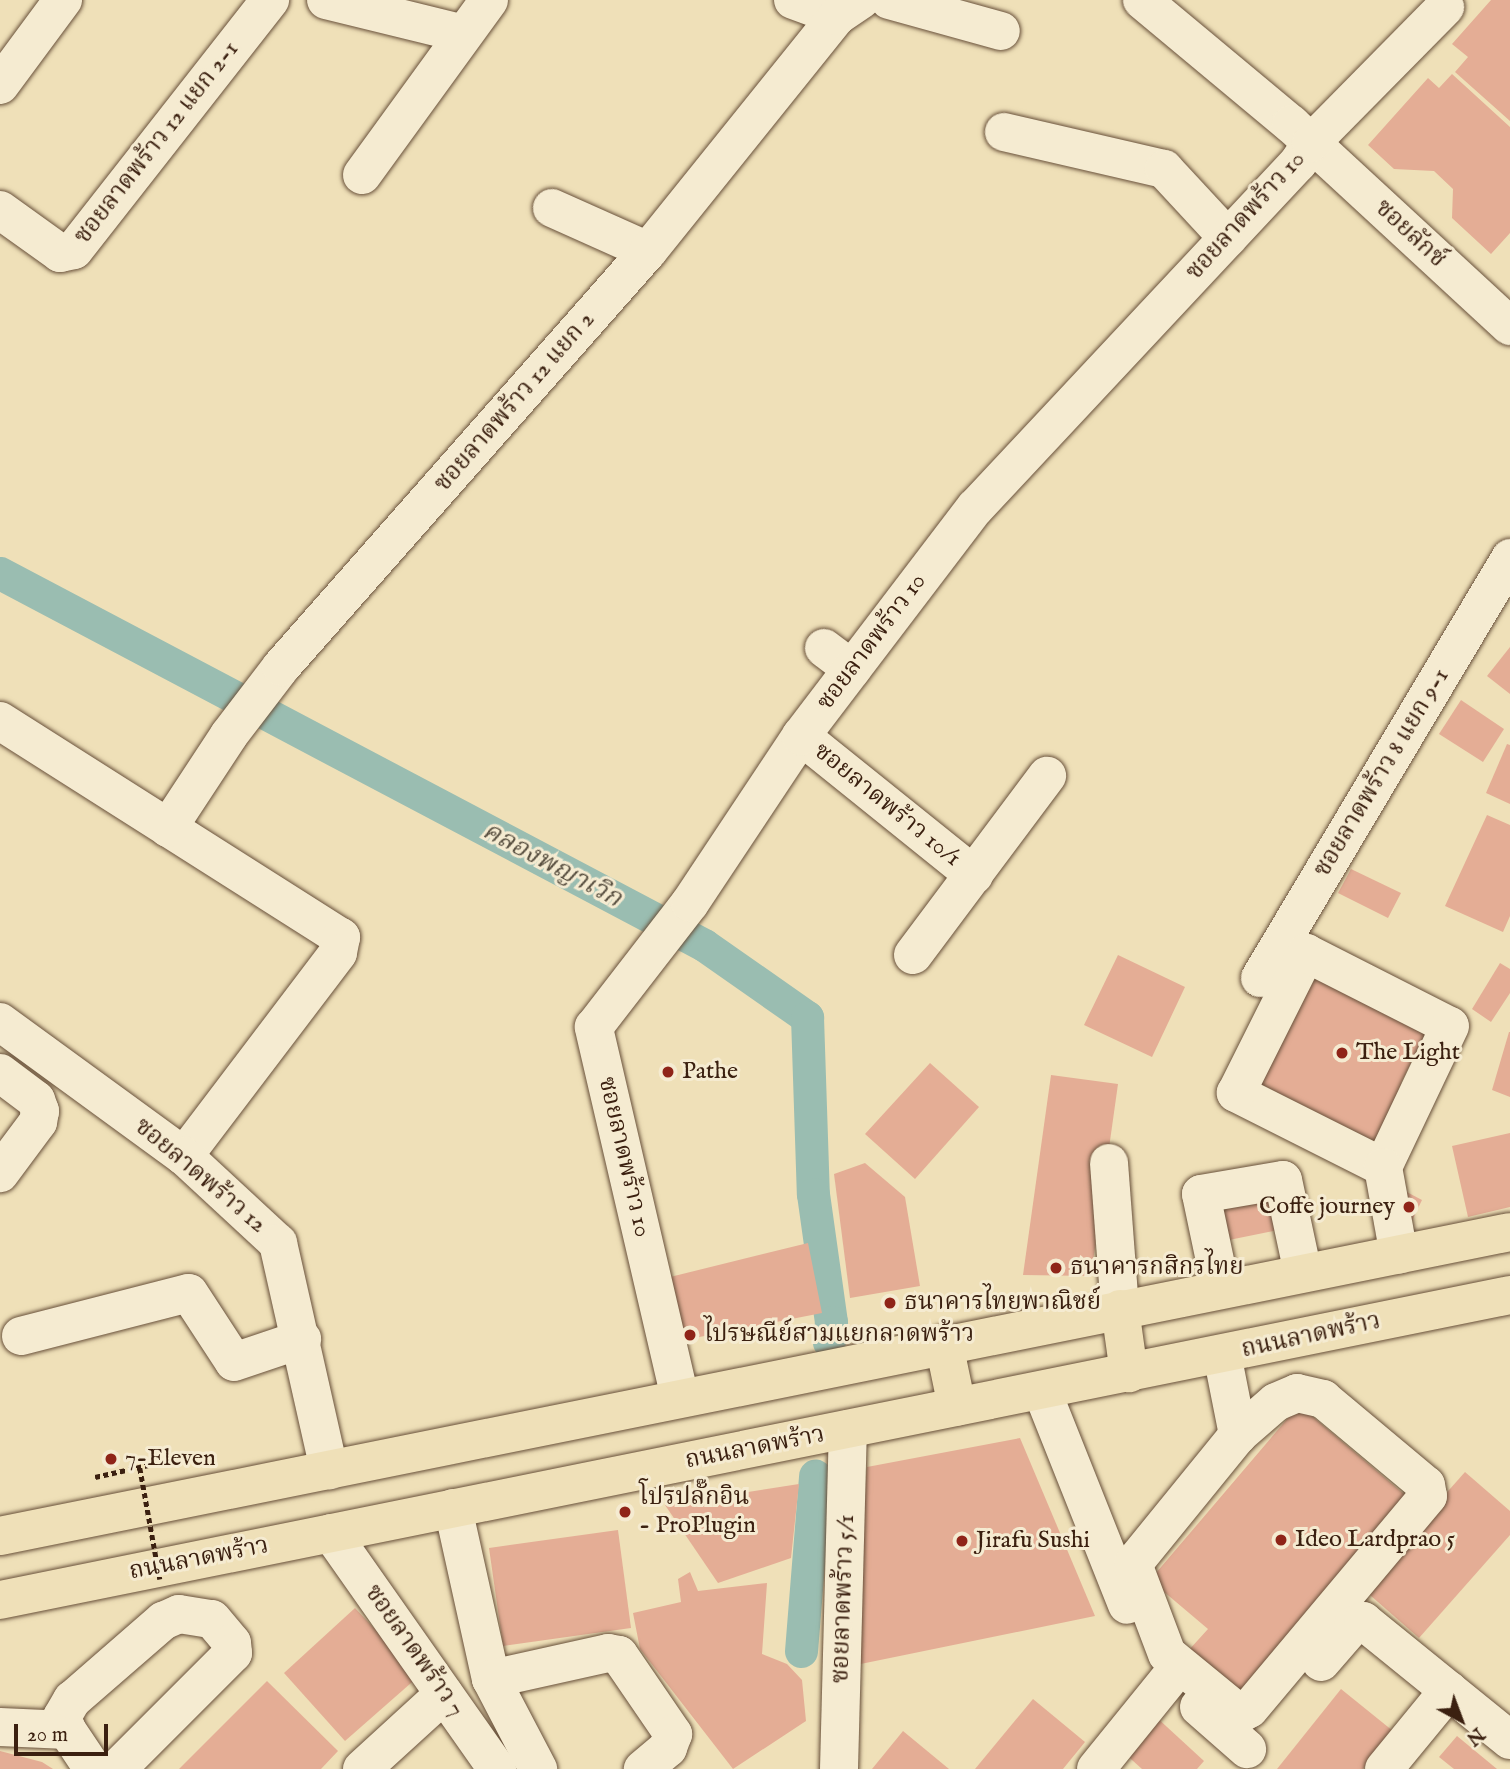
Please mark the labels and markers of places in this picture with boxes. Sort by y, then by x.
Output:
place label: The Light [1356,1039,1460,1067]
marker: The Light [1334,1045,1350,1061]
place label: Pathe [682,1058,738,1086]
marker: Pathe [660,1064,676,1080]
place label: Coffe journey [1259,1193,1395,1221]
marker: Coffe journey [1401,1199,1417,1215]
place label: ธนาคารกสิกรไทย [1070,1254,1243,1282]
marker: ธนาคารกสิกรไทย [1048,1260,1064,1276]
place label: ธนาคารไทยพาณิชย์ [904,1289,1101,1317]
marker: ธนาคารไทยพาณิชย์ [882,1295,898,1311]
place label: ไปรษณีย์สามแยกลาดพร้าว [704,1321,974,1349]
marker: ไปรษณีย์สามแยกลาดพร้าว [682,1327,698,1343]
place label: 7-Eleven [125,1445,216,1473]
marker: 7-Eleven [103,1451,119,1467]
place label: โปรปลั๊กอิน - ProPlugin [639,1484,756,1540]
marker: โปรปลั๊กอิน - ProPlugin [617,1504,633,1520]
place label: Ideo Lardprao 5 [1295,1526,1455,1554]
place label: Jirafu Sushi [976,1527,1090,1555]
marker: Ideo Lardprao 5 [1273,1532,1289,1548]
marker: Jirafu Sushi [954,1533,970,1549]

